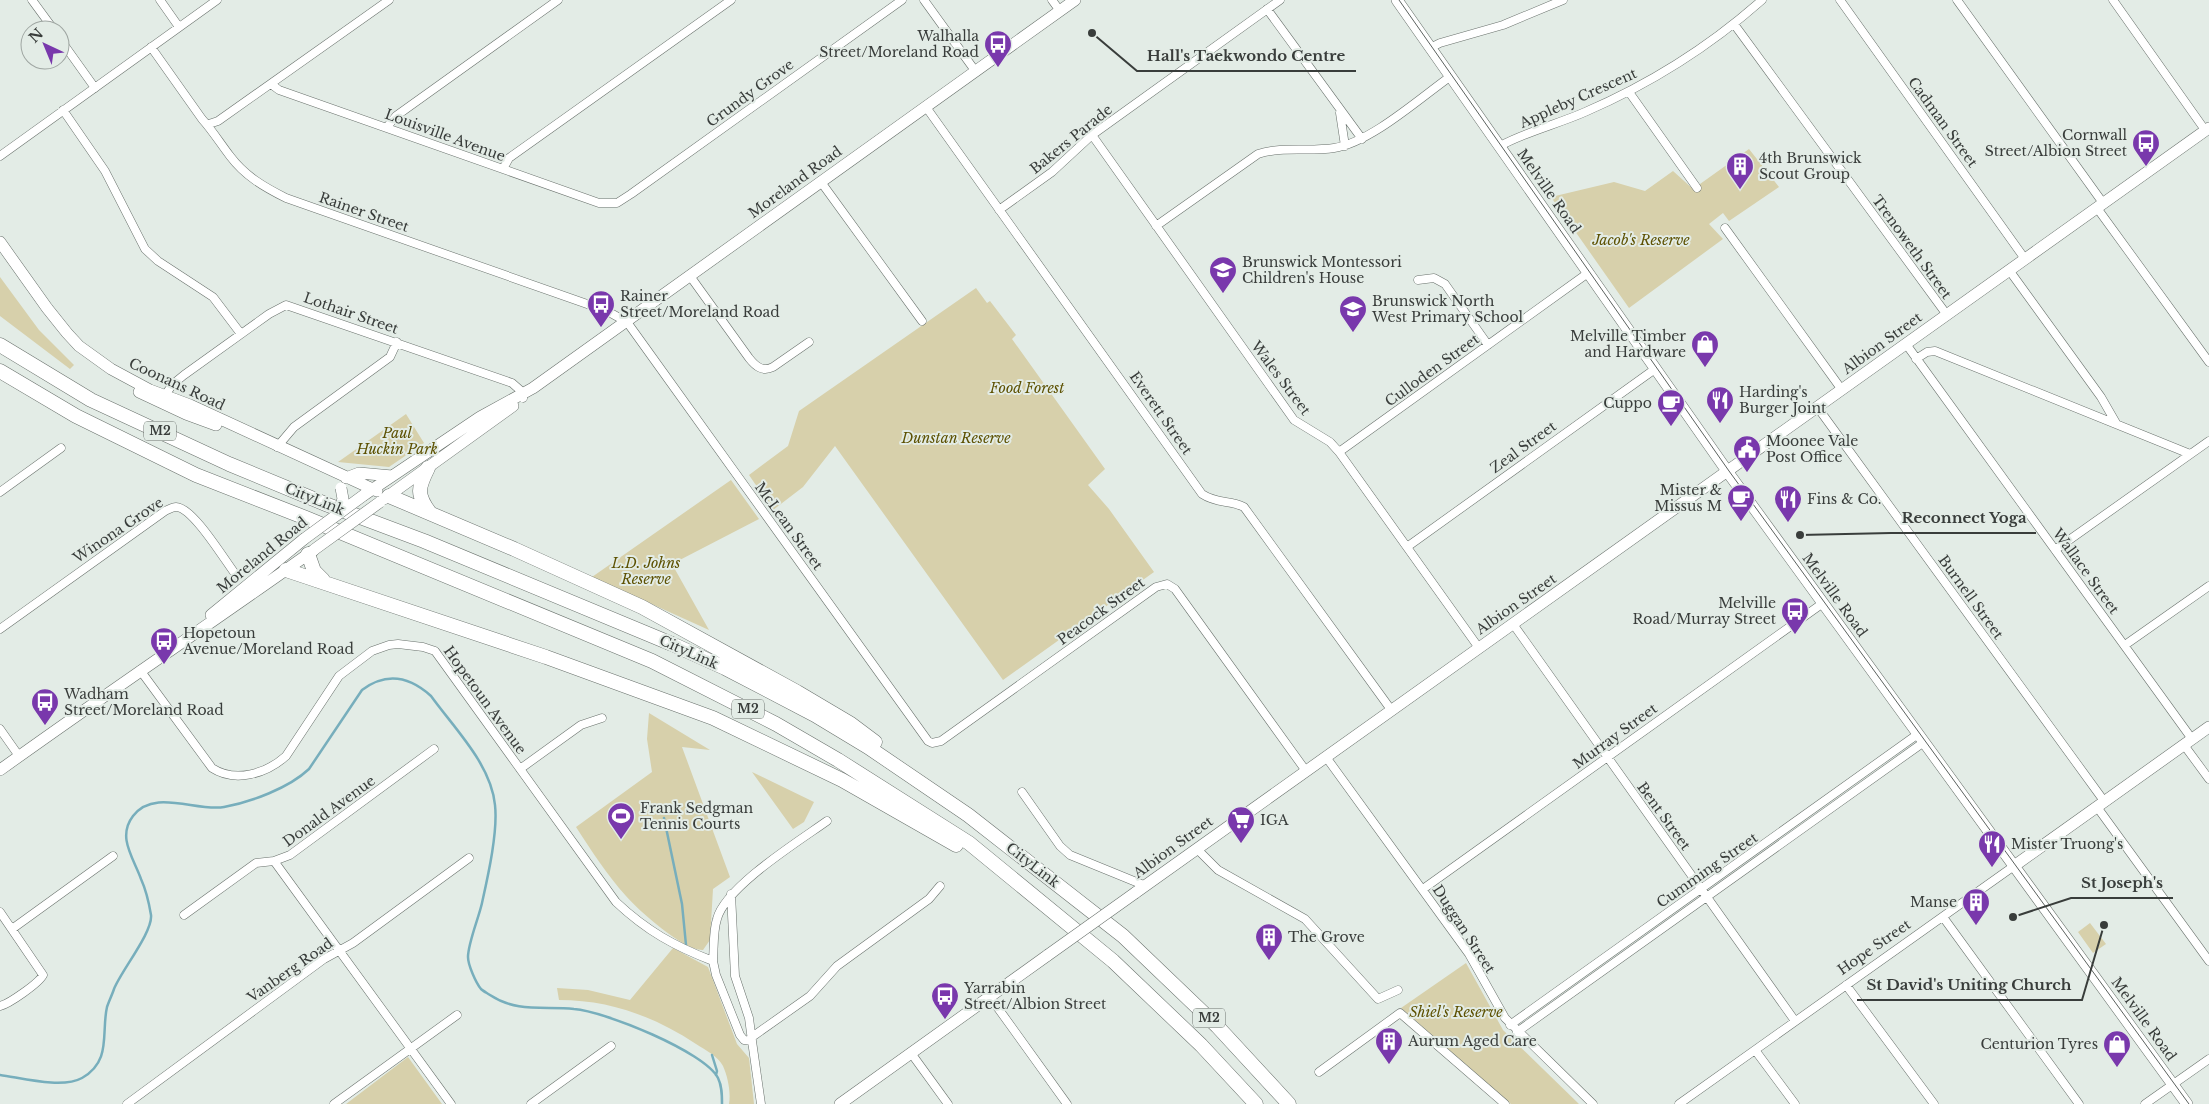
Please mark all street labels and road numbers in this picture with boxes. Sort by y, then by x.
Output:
street label: Grundy Grove [703,55,797,131]
street label: Appleby Crescent [1516,64,1640,132]
street label: Cadman Street [1904,73,1982,171]
street label: Bakers Parade [1026,100,1116,178]
street label: Louisville Avenue [382,105,508,165]
street label: Moreland Road [745,142,846,222]
street label: Melville Road [1513,145,1585,237]
street label: Rainer Street [317,188,412,236]
street label: Trenoweth Street [1868,192,1956,303]
street label: Lothair Street [301,288,402,338]
street label: Albion Street [1838,308,1926,379]
street label: Culloden Street [1381,329,1483,410]
street label: Wales Street [1247,337,1315,419]
street label: Coonans Road [126,354,229,414]
street label: Everett Street [1126,368,1197,459]
street label: Zeal Street [1486,417,1560,477]
road number: M2 [144,422,176,441]
street label: CityLink [282,479,348,519]
street label: McLean Street [751,479,827,574]
street label: Winona Grove [69,493,167,567]
street label: Moreland Road [213,513,311,597]
street label: Wallace Street [2048,524,2124,618]
street label: Melville Road [1799,550,1872,641]
street label: Burnell Street [1934,551,2008,643]
street label: Albion Street [1471,569,1560,639]
street label: Peacock Street [1054,573,1149,649]
street label: CityLink [657,631,722,673]
street label: Hopetoun Avenue [440,642,530,758]
street label: Murray Street [1569,699,1661,773]
road number: M2 [732,700,764,719]
street label: Donald Avenue [279,771,379,851]
street label: Bent Street [1633,778,1695,854]
street label: Albion Street [1129,812,1217,883]
street label: Cumming Street [1653,828,1762,912]
street label: CityLink [1003,839,1064,892]
street label: Duggan Street [1429,881,1500,977]
street label: Hope Street [1834,915,1915,979]
street label: Vanberg Road [243,934,337,1007]
street label: Melville Road [2108,974,2181,1065]
road number: M2 [1193,1008,1225,1028]

